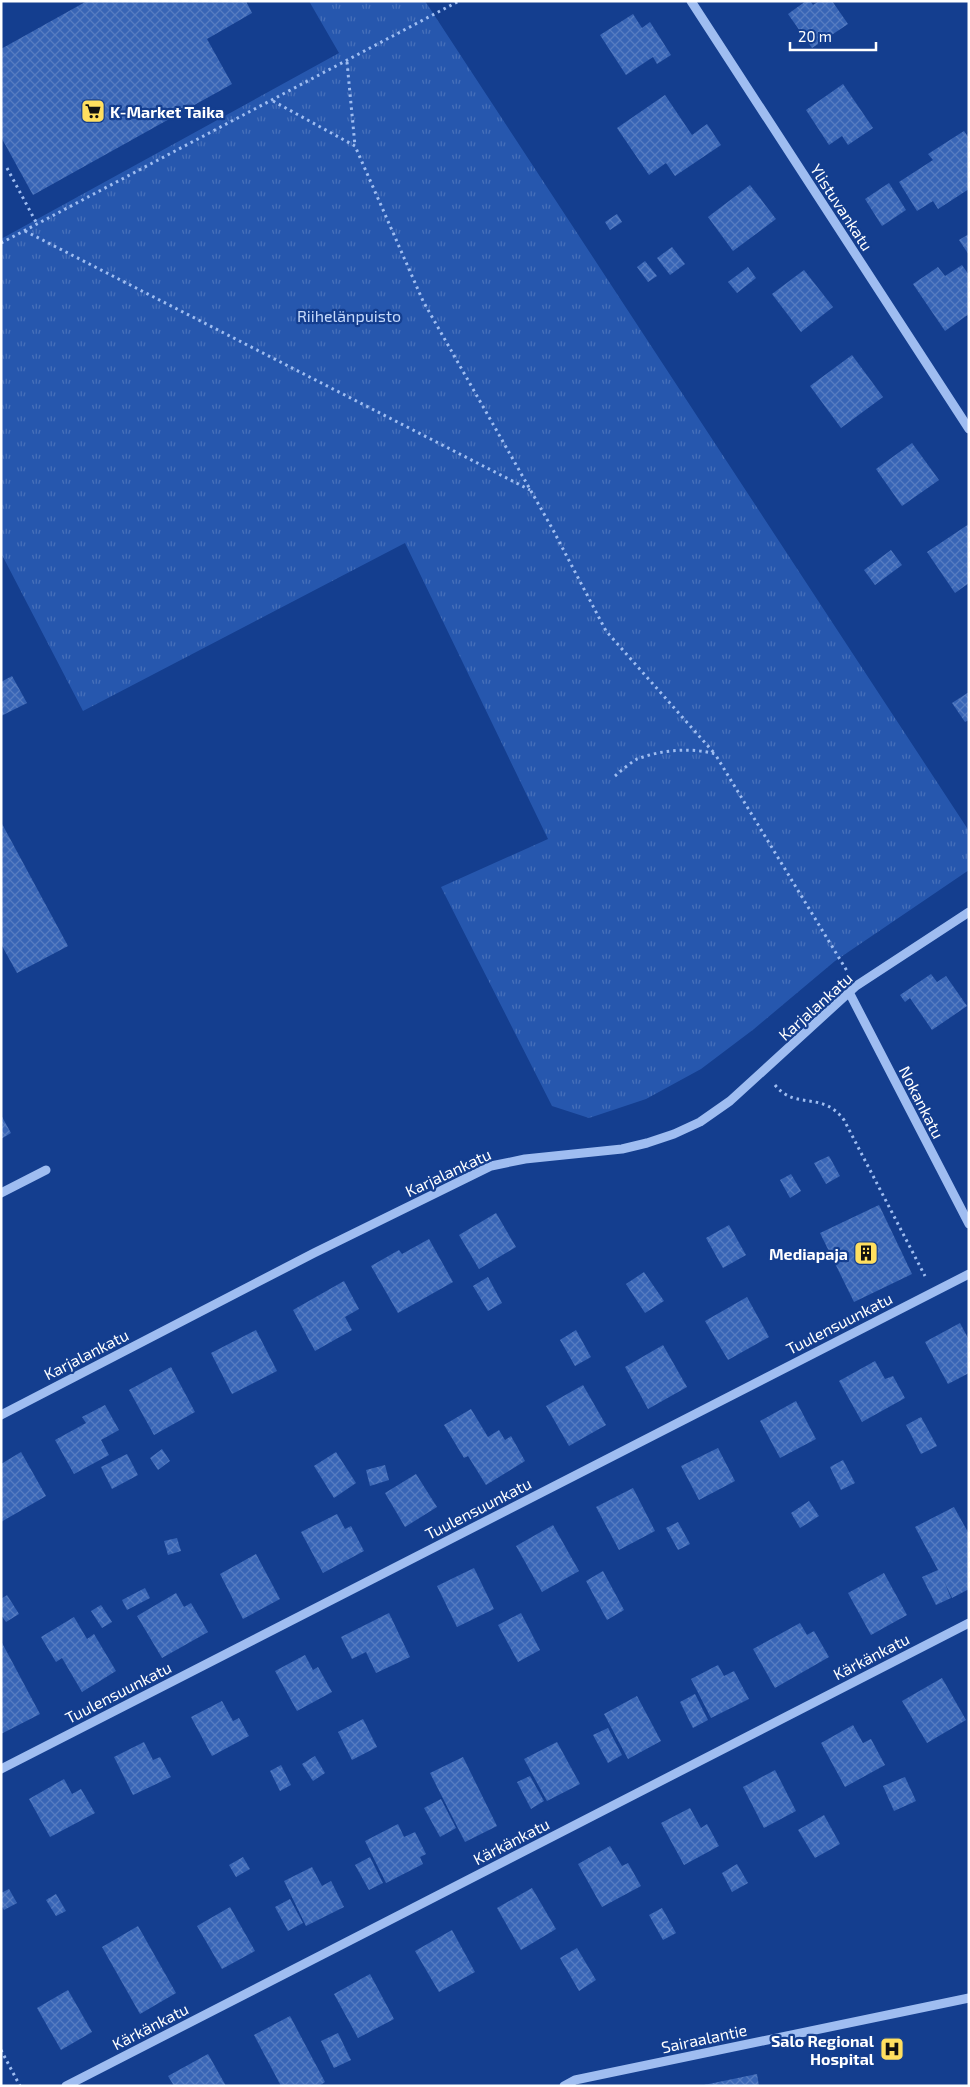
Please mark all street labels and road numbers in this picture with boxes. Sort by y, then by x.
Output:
street label: Ylistuvankatu [807,160,877,254]
street label: Karjalankatu [774,968,856,1045]
street label: Nokankatu [896,1063,948,1141]
street label: Karjalankatu [402,1144,494,1201]
street label: Tuulensuunkatu [783,1288,895,1358]
street label: Karjalankatu [41,1325,132,1384]
street label: Tuulensuunkatu [422,1473,534,1543]
street label: Kärkänkatu [830,1629,912,1683]
street label: Tuulensuunkatu [62,1657,174,1727]
street label: Kärkänkatu [470,1814,552,1868]
street label: Kärkänkatu [109,1999,191,2053]
street label: Sairaalantie [659,2020,749,2056]

